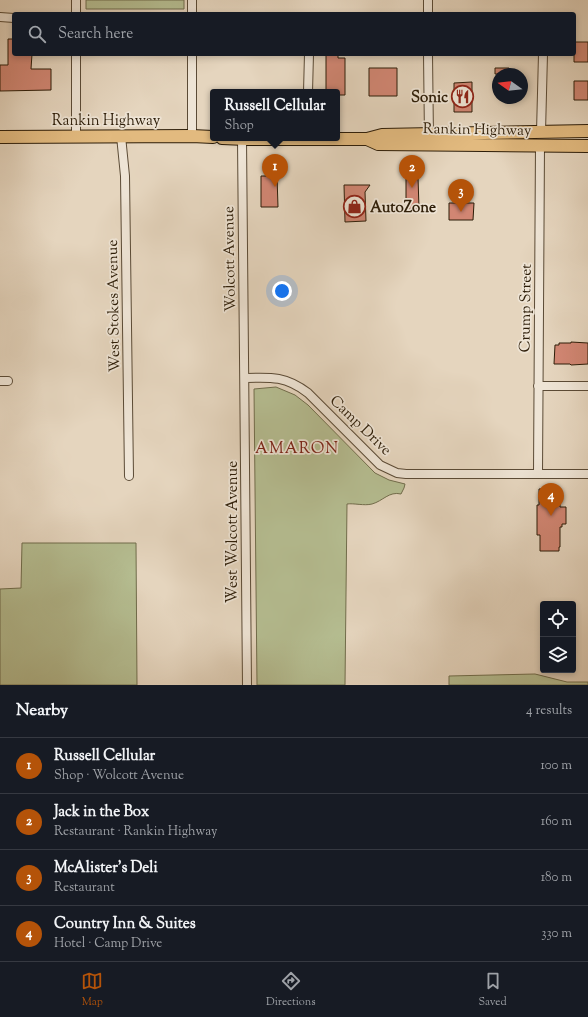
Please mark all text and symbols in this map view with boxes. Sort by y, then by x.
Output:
search box [12,12,576,56]
icon: search [26,23,48,45]
text: Search here [58,24,133,45]
north arrow [492,68,528,104]
restaurant icon: Sonic [450,84,476,110]
place label: Sonic [411,88,448,109]
popup [210,89,340,141]
text: Russell Cellular [224,96,326,117]
street label: Rankin Highway [52,111,161,132]
text: Shop [224,117,254,135]
street label: Rankin Highway [423,119,532,142]
pin: 1 [262,154,288,187]
pin: 2 [399,155,425,188]
pin: 3 [448,179,474,212]
shop icon: AutoZone [342,194,368,220]
place label: AutoZone [370,198,436,219]
street label: Wolcott Avenue [219,206,242,312]
street label: West Stokes Avenue [103,239,126,372]
street label: Crump Street [515,264,538,353]
your location [272,281,292,301]
street label: Camp Drive [324,391,396,461]
district label: AMARON [255,438,339,461]
street label: West Wolcott Avenue [223,461,244,603]
pin: 4 [538,483,564,516]
map controls [540,601,576,673]
button: locate [540,601,576,637]
button: layers [540,637,576,673]
text: Nearby [16,699,68,723]
text: 4 results [526,702,572,720]
text: Russell Cellular [54,746,155,767]
text: 1 [27,757,31,775]
text: 100 m [540,757,572,775]
text: Shop · Wolcott Avenue [54,767,184,785]
text: Jack in the Box [54,802,149,823]
text: 2 [26,813,32,831]
text: 160 m [541,813,572,831]
text: Restaurant · Rankin Highway [54,823,218,841]
text: McAlister's Deli [54,858,158,879]
text: 3 [26,869,32,887]
text: 180 m [541,869,572,887]
text: Restaurant [54,879,115,897]
text: Country Inn & Suites [54,914,196,935]
text: 4 [26,925,32,943]
text: 330 m [541,925,572,943]
text: Hotel · Camp Drive [54,935,162,953]
tab: Map [81,970,103,1010]
tab: Directions [266,970,316,1010]
tab: Saved [478,970,507,1010]

